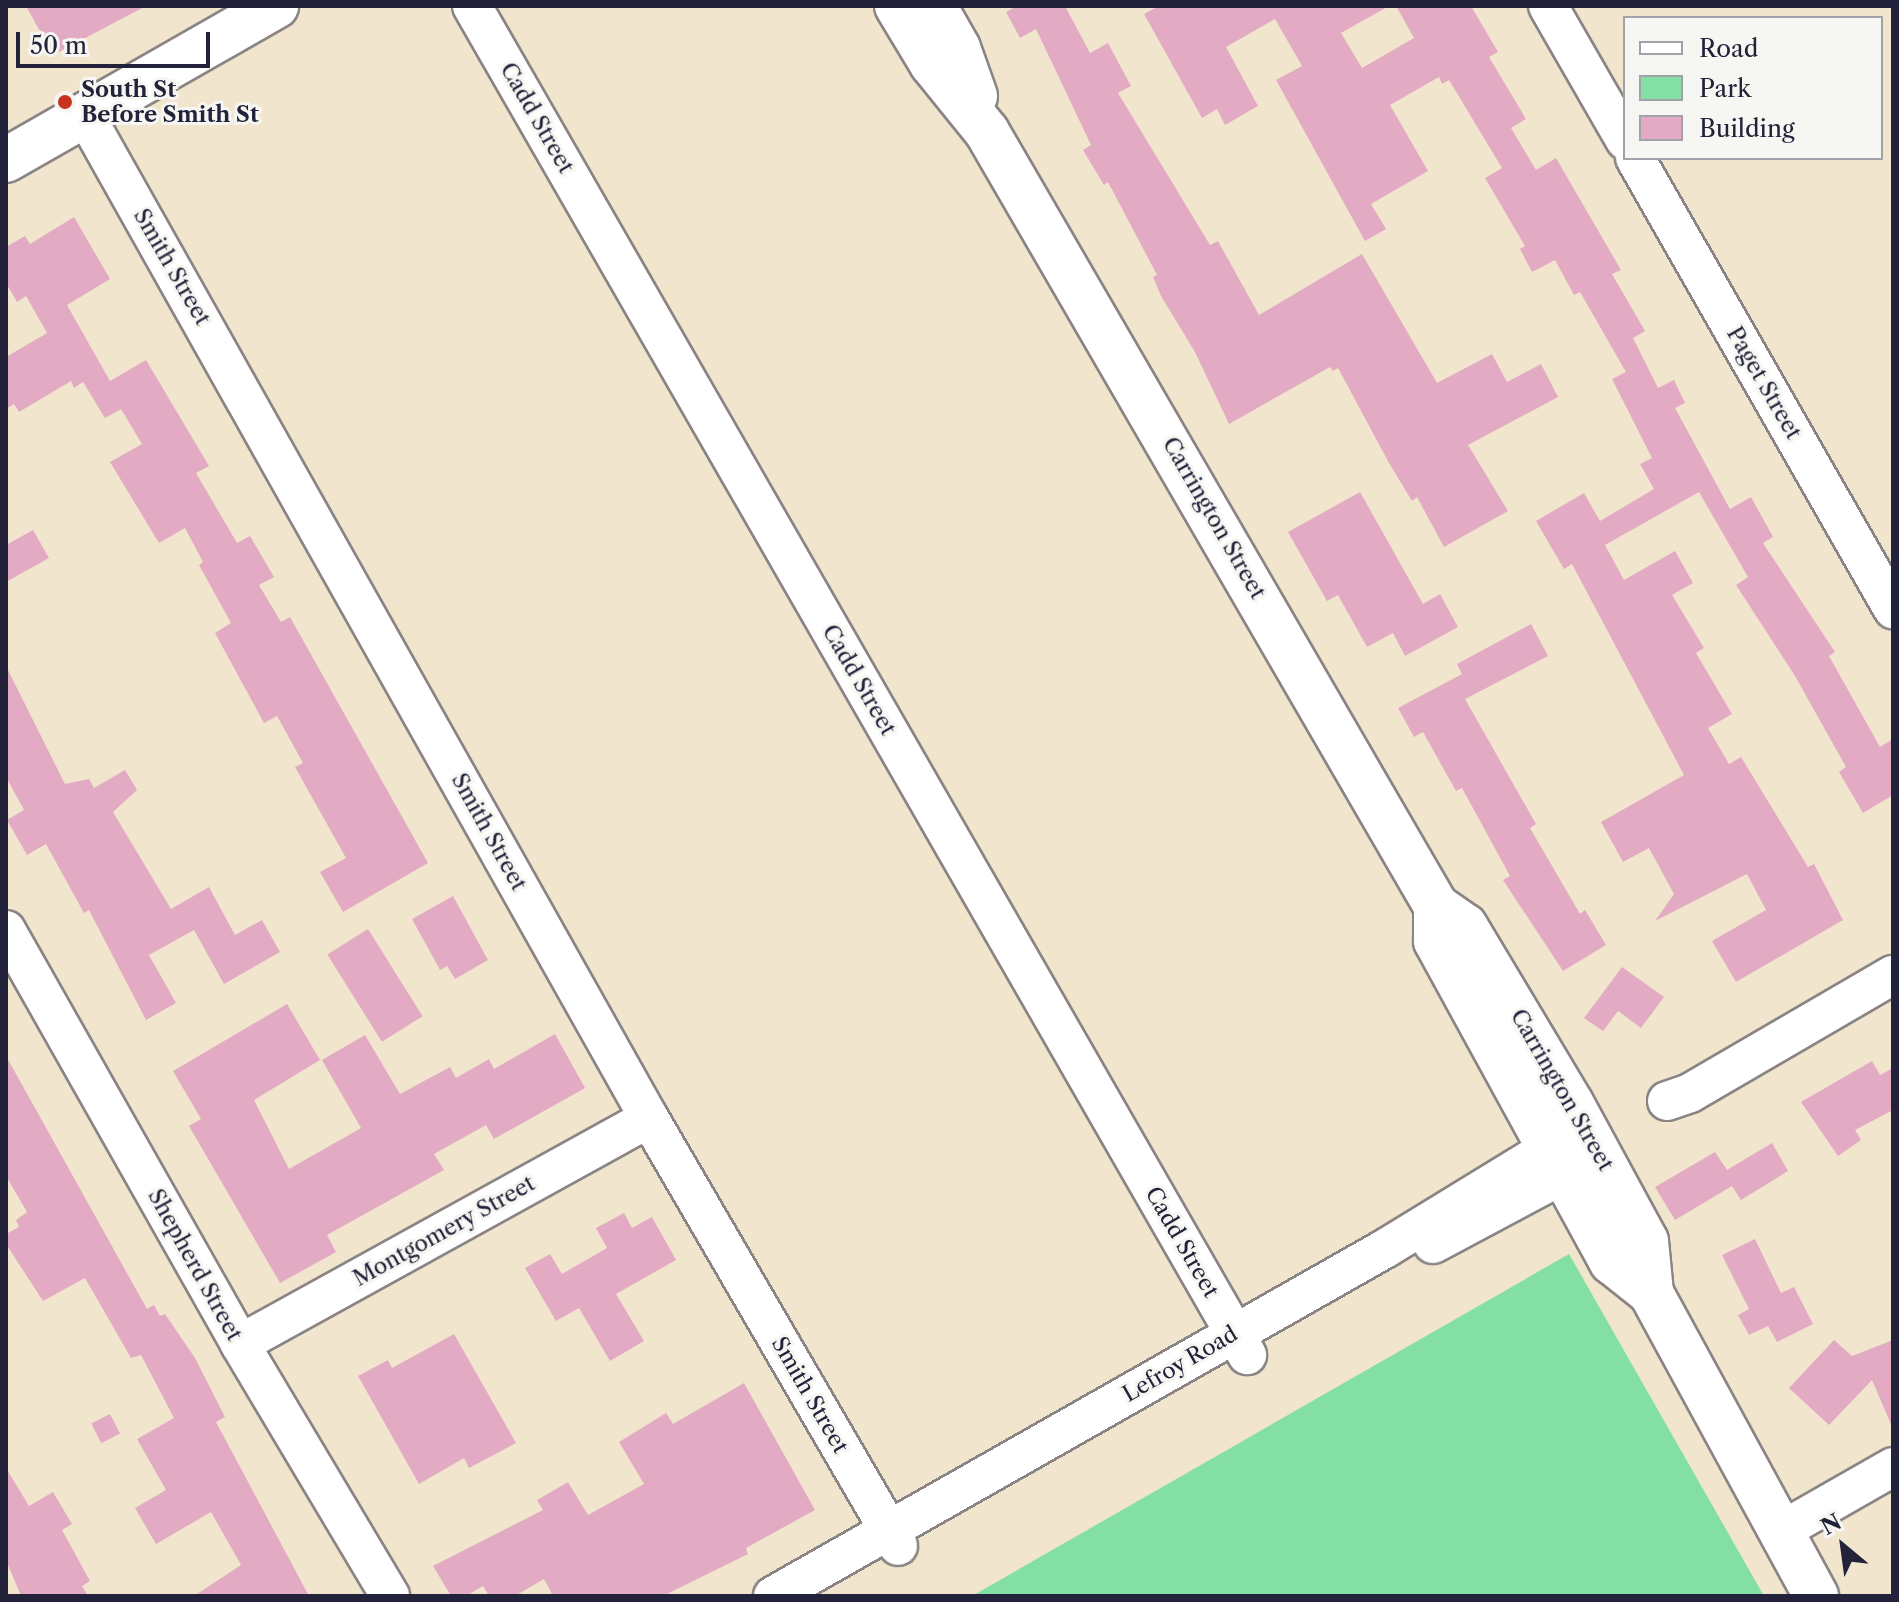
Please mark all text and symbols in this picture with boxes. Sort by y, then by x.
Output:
scale bar [20,16,214,66]
legend [1623,16,1883,160]
text: 50 m [30,31,87,60]
text: Road [1699,34,1758,63]
street label: Cadd Street [495,58,579,178]
text: Park [1699,74,1751,103]
place label: South St Before Smith St [81,76,259,128]
marker: South St Before Smith St [56,93,74,111]
text: Building [1699,114,1795,143]
street label: Smith Street [128,204,216,330]
street label: Paget Street [1721,322,1807,444]
street label: Carrington Street [1157,432,1271,604]
street label: Cadd Street [817,620,901,740]
street label: Smith Street [446,769,532,895]
street label: Carrington Street [1505,1004,1619,1176]
street label: Montgomery Street [348,1170,540,1292]
street label: Cadd Street [1140,1182,1224,1302]
street label: Shepherd Street [142,1184,248,1346]
street label: Lefroy Road [1118,1320,1242,1408]
street label: Smith Street [766,1332,854,1458]
north arrow [1803,1506,1883,1586]
text: N [1816,1508,1846,1541]

